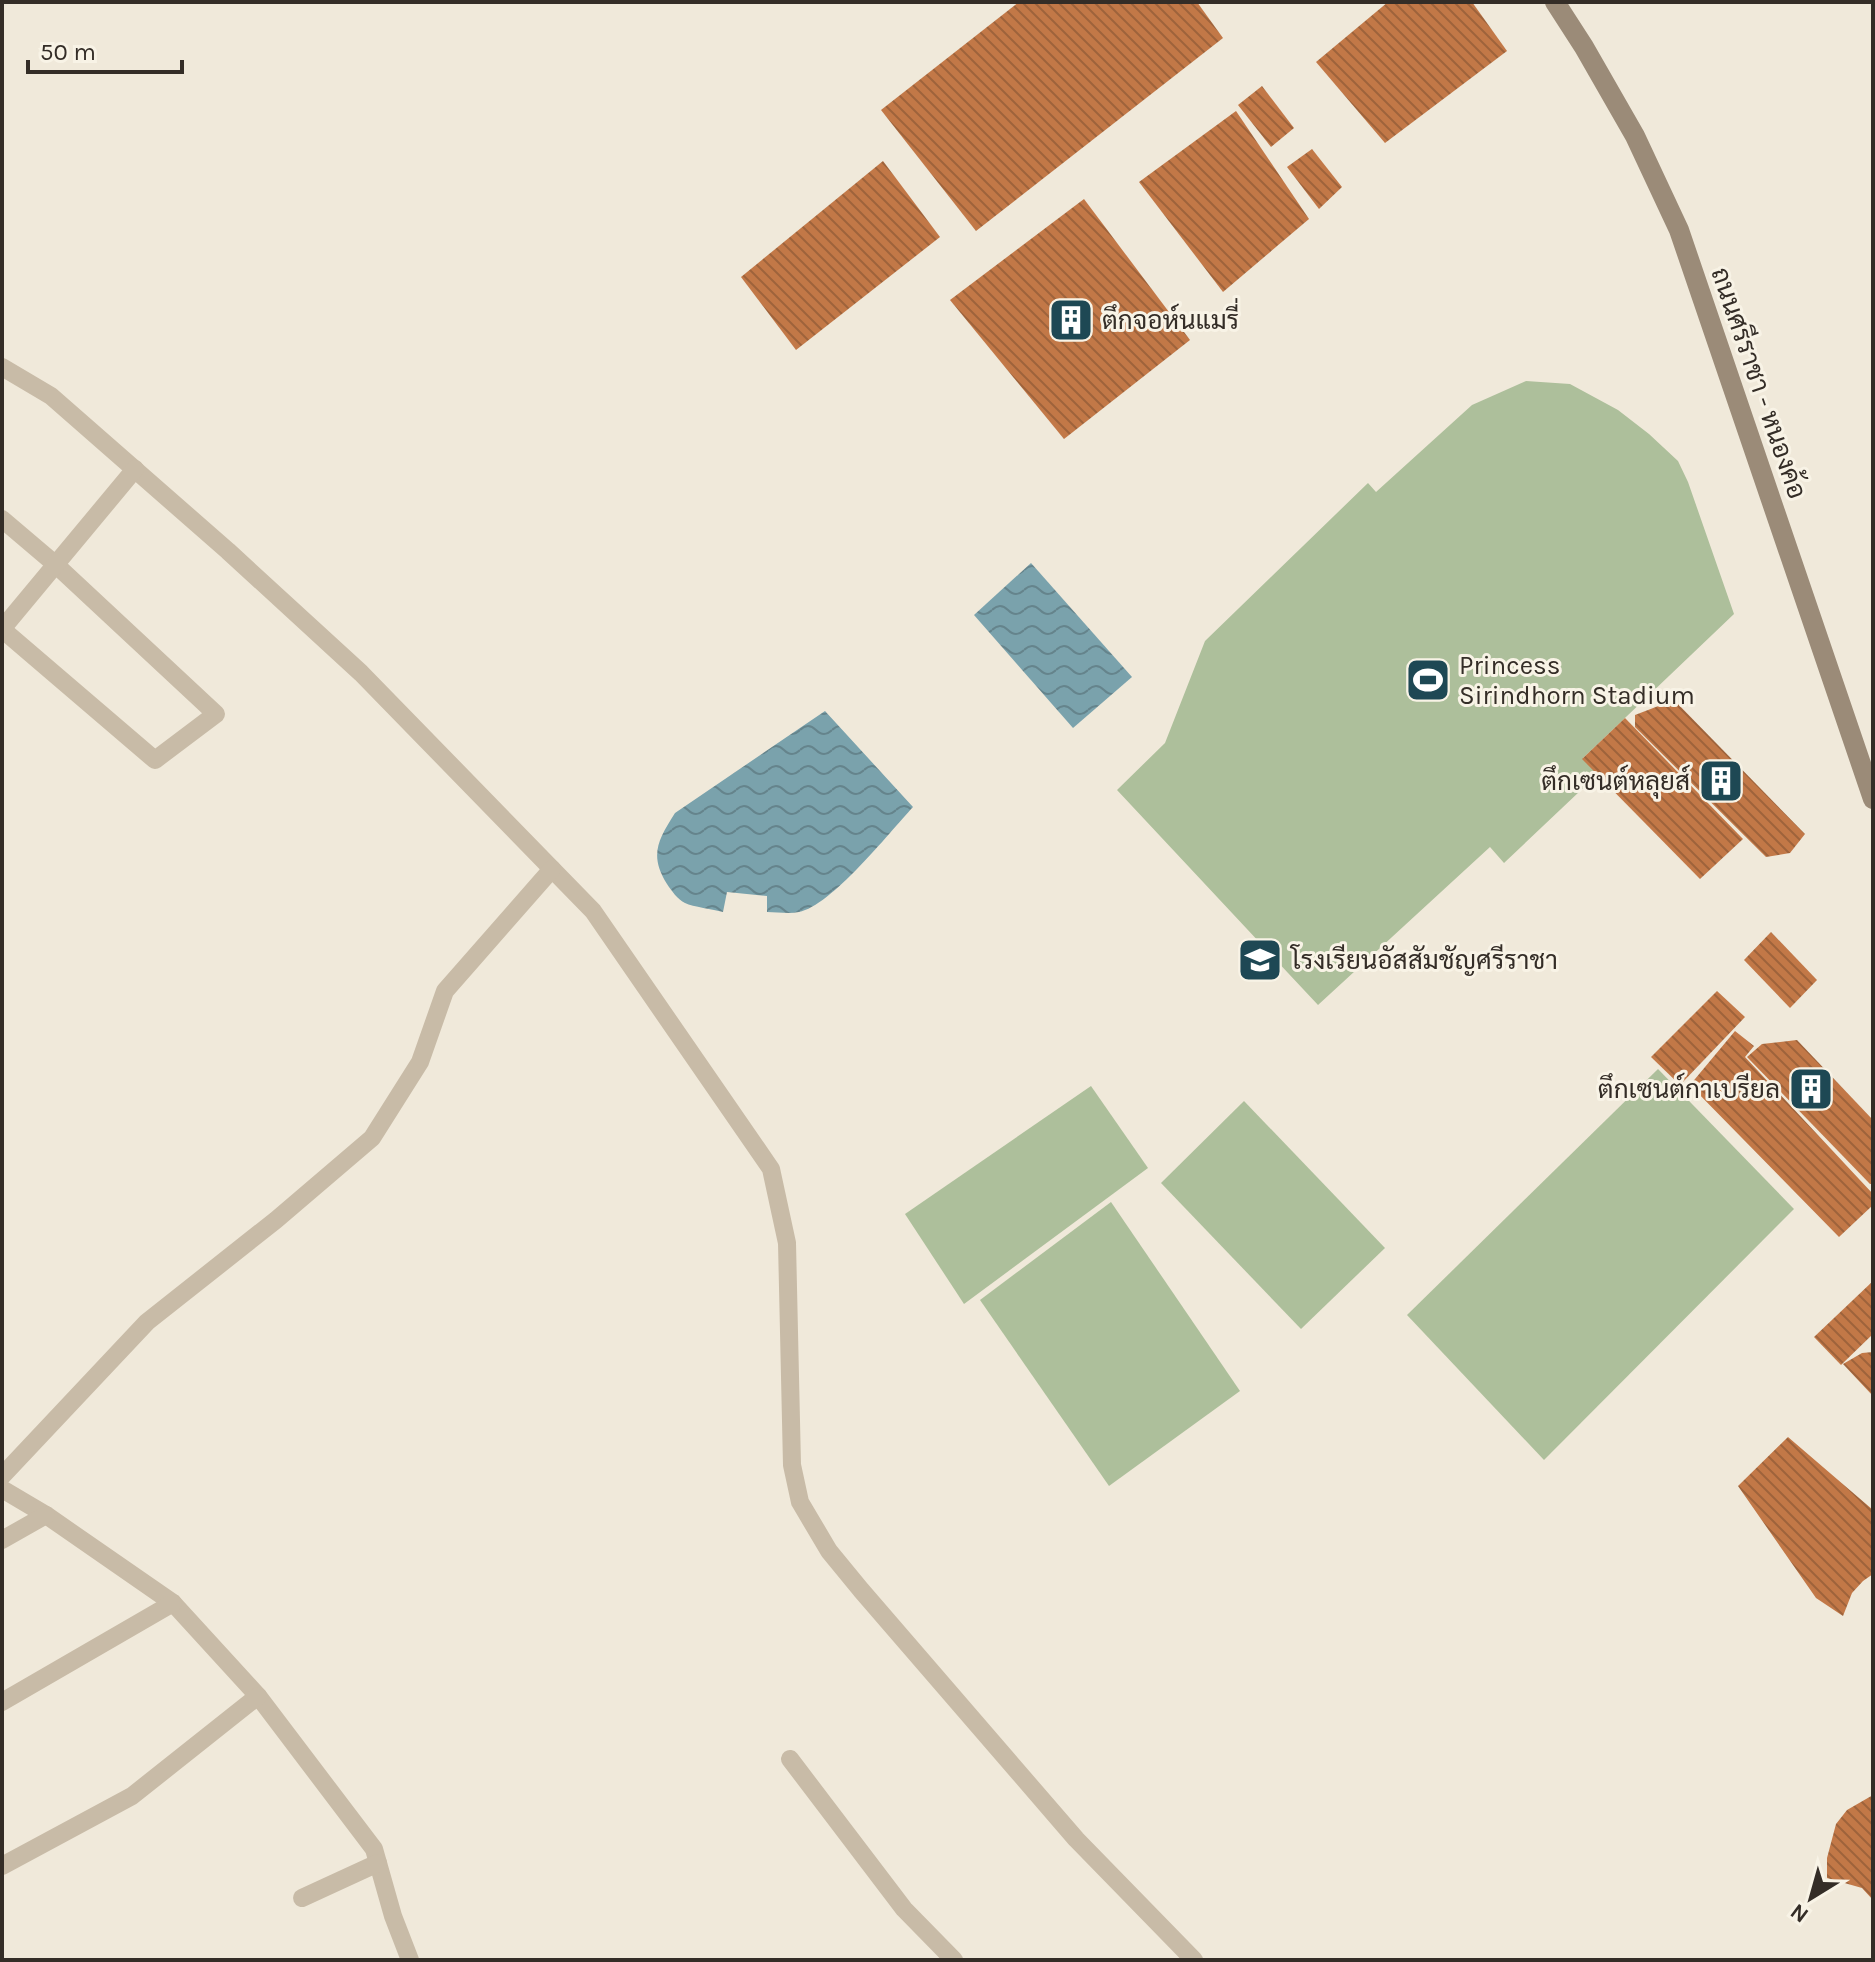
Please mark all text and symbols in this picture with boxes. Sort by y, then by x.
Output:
scale bar [28,24,182,74]
text: 50 m [40,38,96,66]
street label: ถนนศรีราชา - หนองค้อ [1704,263,1814,503]
building icon: ตึกจอห์นแมรี่ [1047,296,1095,344]
place label: ตึกจอห์นแมรี่ [1102,298,1239,336]
place label: Princess Sirindhorn Stadium [1459,650,1695,711]
sports icon: Princess Sirindhorn Stadium [1404,656,1452,704]
building icon: ตึกเซนต์หลุยส์ [1697,757,1745,805]
place label: ตึกเซนต์หลุยส์ [1541,764,1690,799]
school or university icon: โรงเรียนอัสสัมชัญศรีราชา [1236,936,1284,984]
place label: โรงเรียนอัสสัมชัญศรีราชา [1289,944,1558,976]
building icon: ตึกเซนต์กาเบรียล [1787,1065,1835,1113]
place label: ตึกเซนต์กาเบรียล [1598,1072,1780,1105]
north arrow [1771,1858,1851,1938]
text: N [1785,1898,1814,1928]

